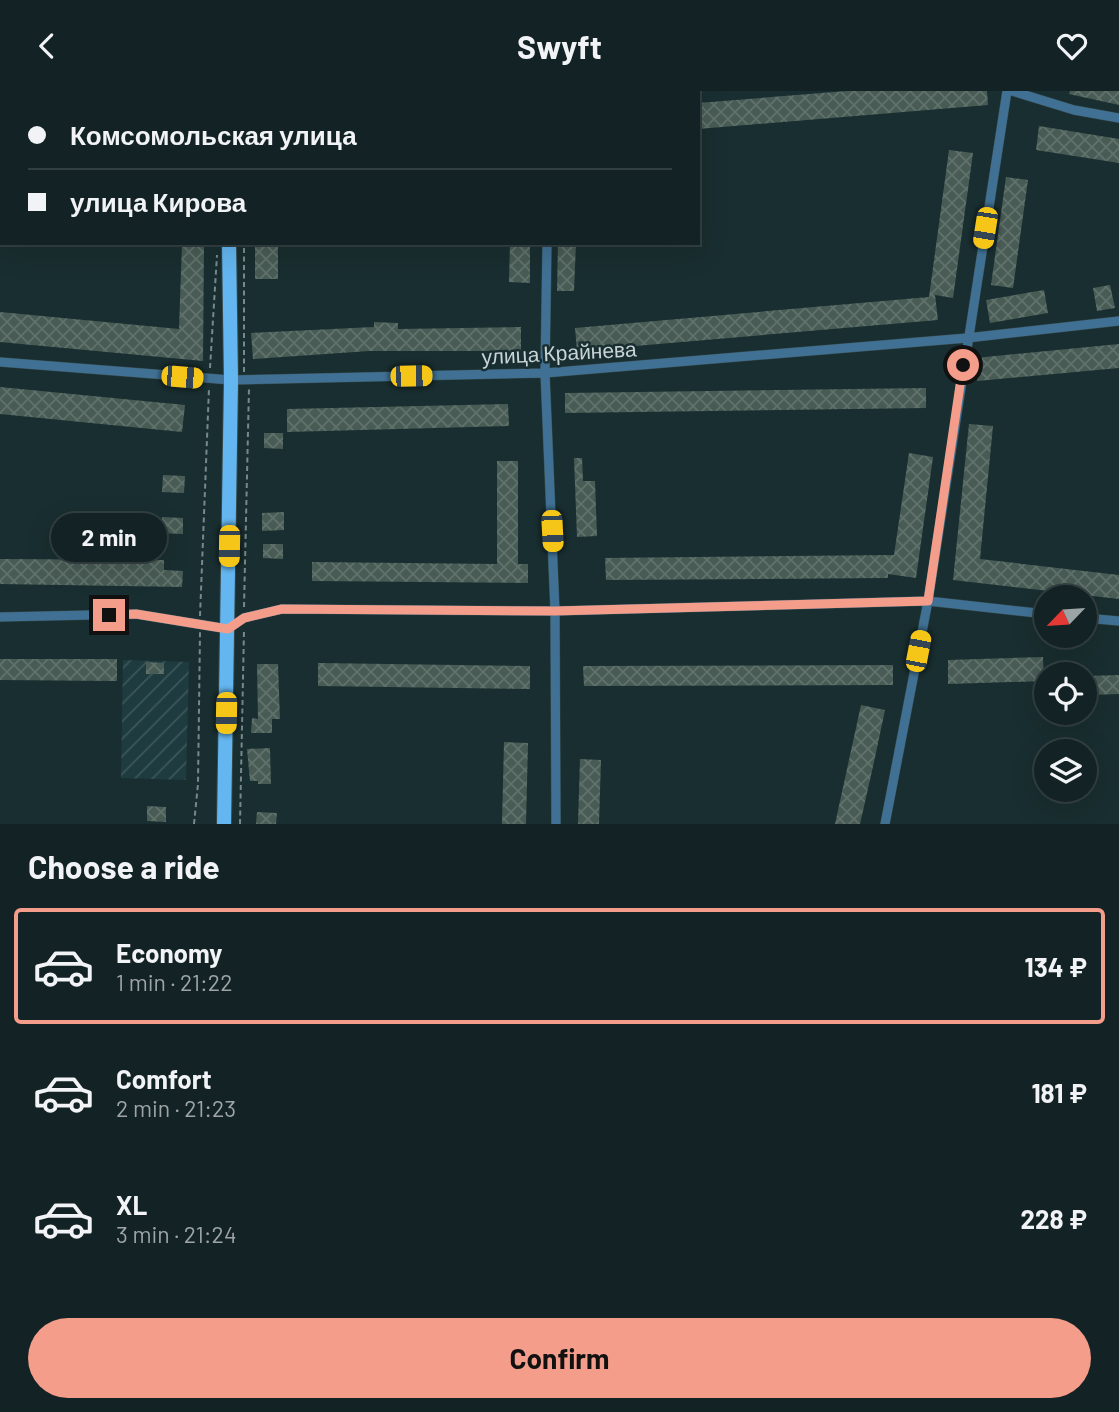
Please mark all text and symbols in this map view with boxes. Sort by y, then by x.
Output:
icon: back [28,27,66,65]
text: Swyft [517,27,602,65]
icon: heart [1053,27,1091,65]
text: Комсомольская улица [70,119,357,150]
text: улица Кирова [70,186,246,217]
car [972,206,999,250]
street label: улица Крайнева [481,335,637,369]
route start [947,349,979,381]
car [161,365,204,389]
car [390,365,433,387]
car [541,509,564,553]
callout: 2 min [51,513,167,563]
text: 2 min [81,523,137,551]
car [219,525,240,567]
north arrow [1034,585,1097,647]
map controls [1034,585,1097,802]
route end [93,599,125,631]
car [904,628,933,674]
button: locate [1034,662,1097,725]
car [216,692,237,734]
button: layers [1034,739,1097,802]
text: Choose a ride [28,847,220,885]
icon: car [32,935,95,998]
text: Economy [116,937,222,968]
text: 134 ₽ [1025,951,1087,982]
text: 1 min · 21:22 [116,968,232,996]
icon: car [32,1061,95,1124]
text: Comfort [116,1063,212,1094]
text: 181 ₽ [1031,1077,1087,1108]
text: 2 min · 21:23 [116,1094,236,1122]
icon: car [32,1187,95,1250]
text: XL [116,1189,147,1220]
text: 228 ₽ [1020,1203,1087,1234]
text: 3 min · 21:24 [116,1220,237,1248]
button: Confirm [28,1318,1091,1398]

